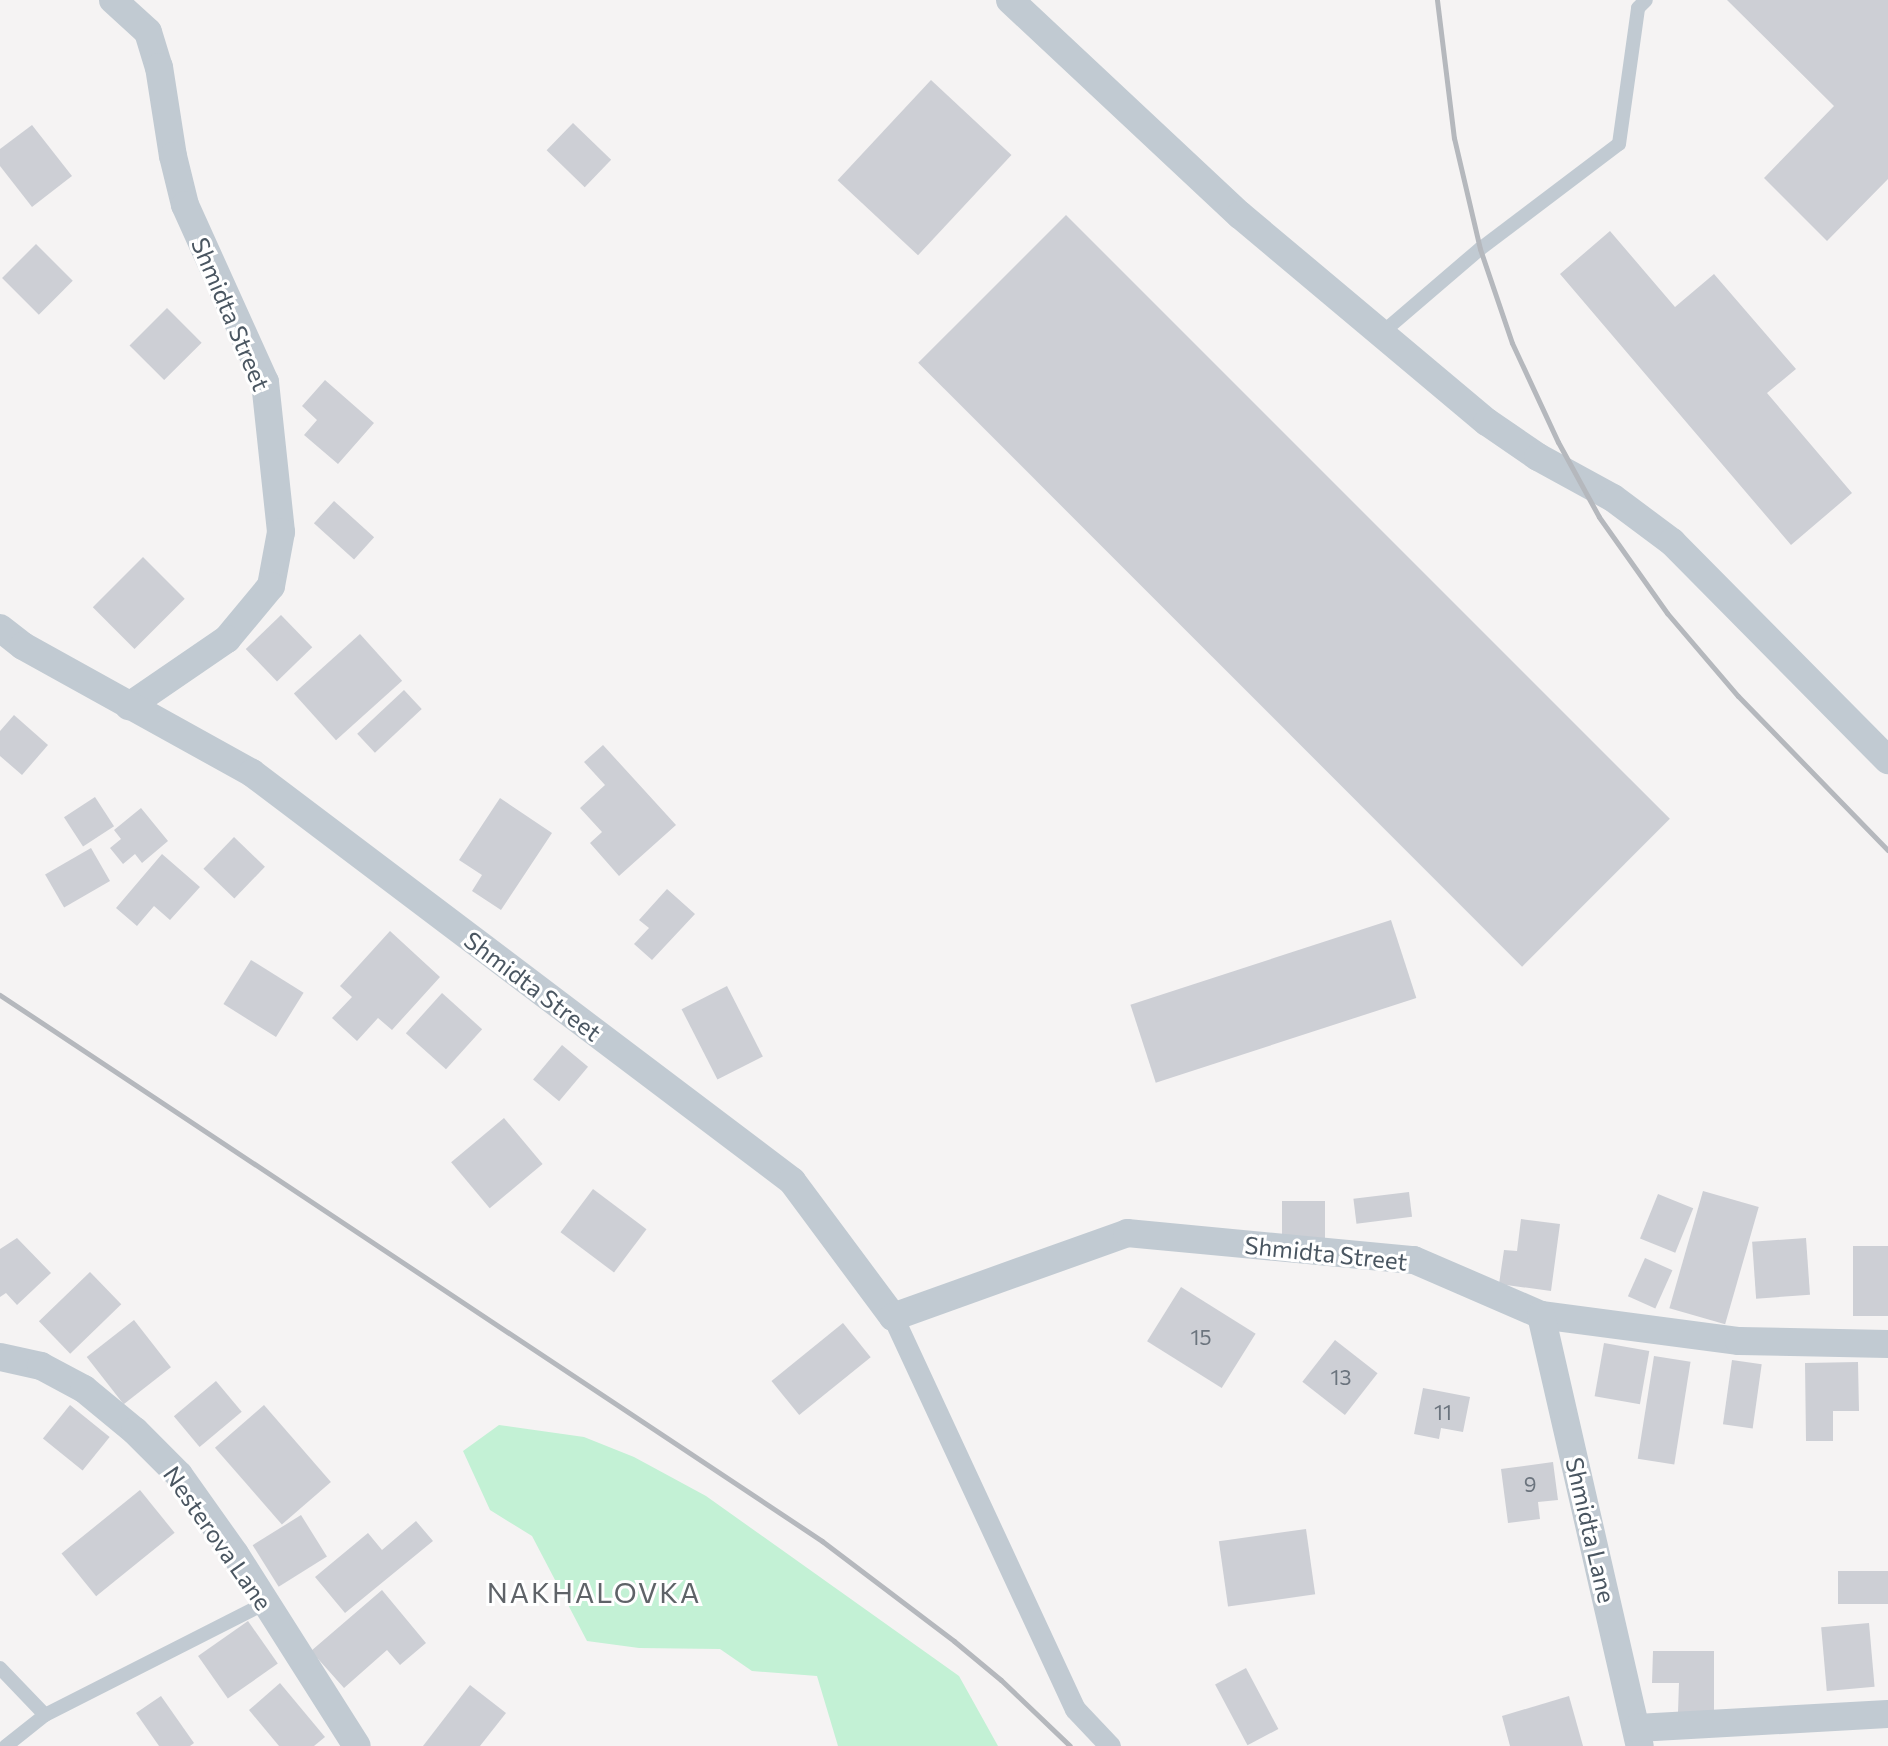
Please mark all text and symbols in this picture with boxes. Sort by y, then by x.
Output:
street label: Shmidta Street [186,233,276,395]
street label: Shmidta Street [459,925,607,1047]
street label: Shmidta Street [1243,1230,1409,1276]
house number: 15 [1190,1324,1212,1350]
house number: 13 [1331,1364,1351,1390]
house number: 11 [1434,1399,1452,1425]
street label: Shmidta Lane [1560,1454,1622,1606]
street label: Nesterova Lane [158,1461,278,1615]
house number: 9 [1524,1471,1536,1497]
district label: NAKHALOVKA [488,1575,700,1609]

